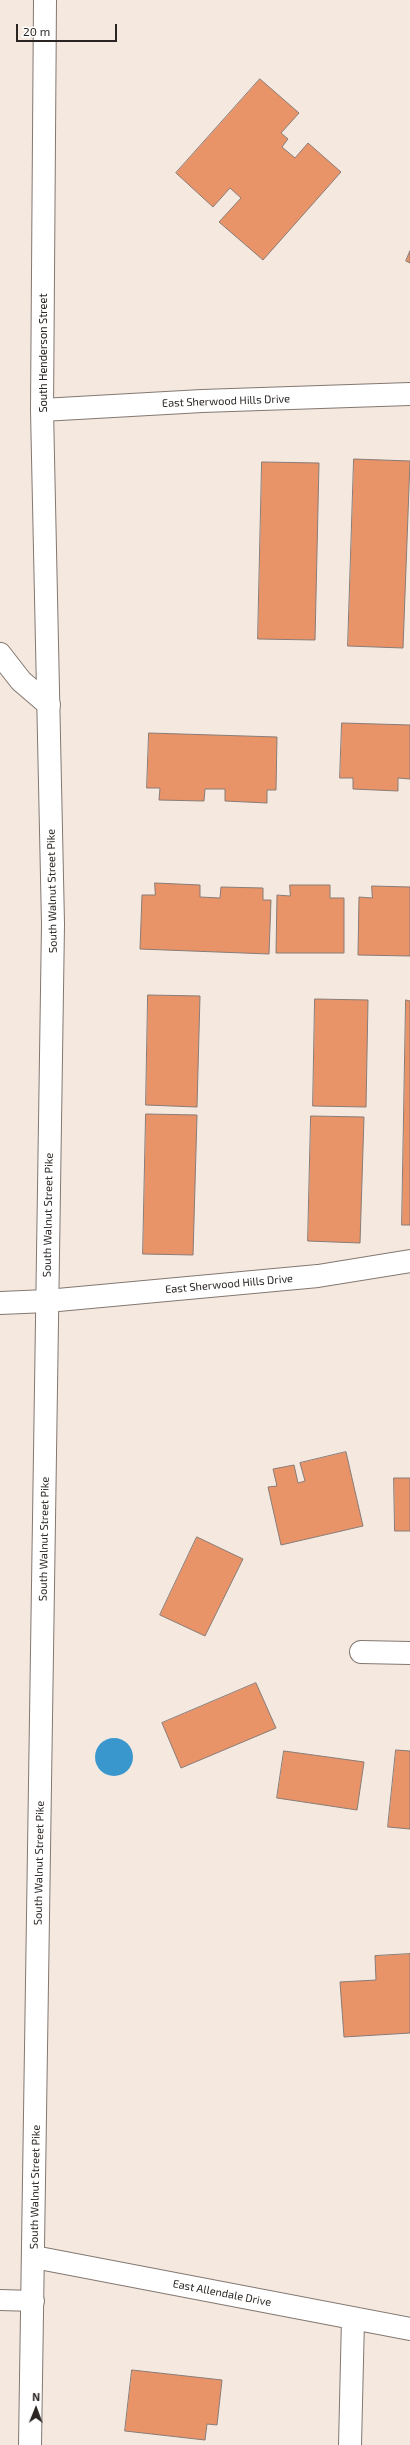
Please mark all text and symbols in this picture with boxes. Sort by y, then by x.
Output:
scale bar [18,16,119,42]
text: 20 m [23,24,50,38]
street label: South Henderson Street [36,293,50,413]
street label: East Sherwood Hills Drive [162,392,290,410]
street label: South Walnut Street Pike [44,829,60,953]
street label: South Walnut Street Pike [40,1153,56,1277]
street label: East Sherwood Hills Drive [164,1272,294,1296]
street label: South Walnut Street Pike [36,1477,52,1601]
street label: South Walnut Street Pike [31,1801,47,1925]
street label: South Walnut Street Pike [27,2125,43,2249]
street label: East Allendale Drive [172,2277,272,2309]
north arrow [16,2389,56,2429]
text: N [32,2390,40,2403]

